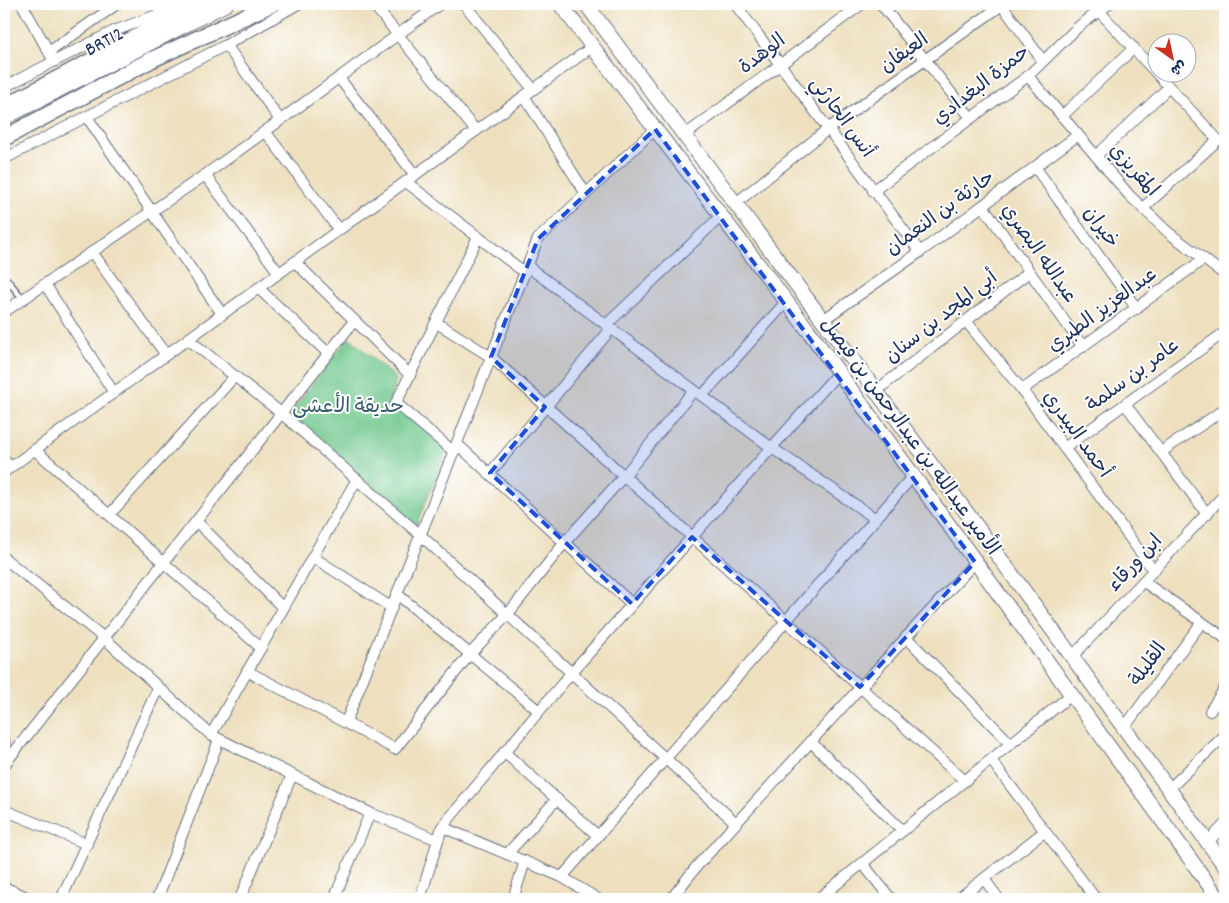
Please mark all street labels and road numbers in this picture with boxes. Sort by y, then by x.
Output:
street label: BRT12 [81,21,129,65]
street label: العيفان [875,27,935,81]
street label: الوهدة [734,28,792,82]
street label: حمزة البغدادي [927,39,1037,133]
street label: أنس الحارثي [801,72,880,165]
street label: المقريزي [1101,138,1165,204]
street label: حارثة بن النعمان [881,165,1001,263]
street label: عبدالله البصري [993,198,1083,310]
street label: خيران [1075,201,1125,255]
street label: عبدالعزيز الطبري [1042,262,1164,360]
street label: أبي المجد بن سنان [880,265,1005,372]
street label: الأمير عبدالله بن عبدالرحمن بن فيصل [813,311,1007,562]
street label: عامر بن سلمة [1081,332,1187,420]
street label: أحمد البيدري [1035,386,1117,485]
street label: ابن ورقاء [1102,529,1170,599]
street label: القليلة [1123,637,1175,693]

